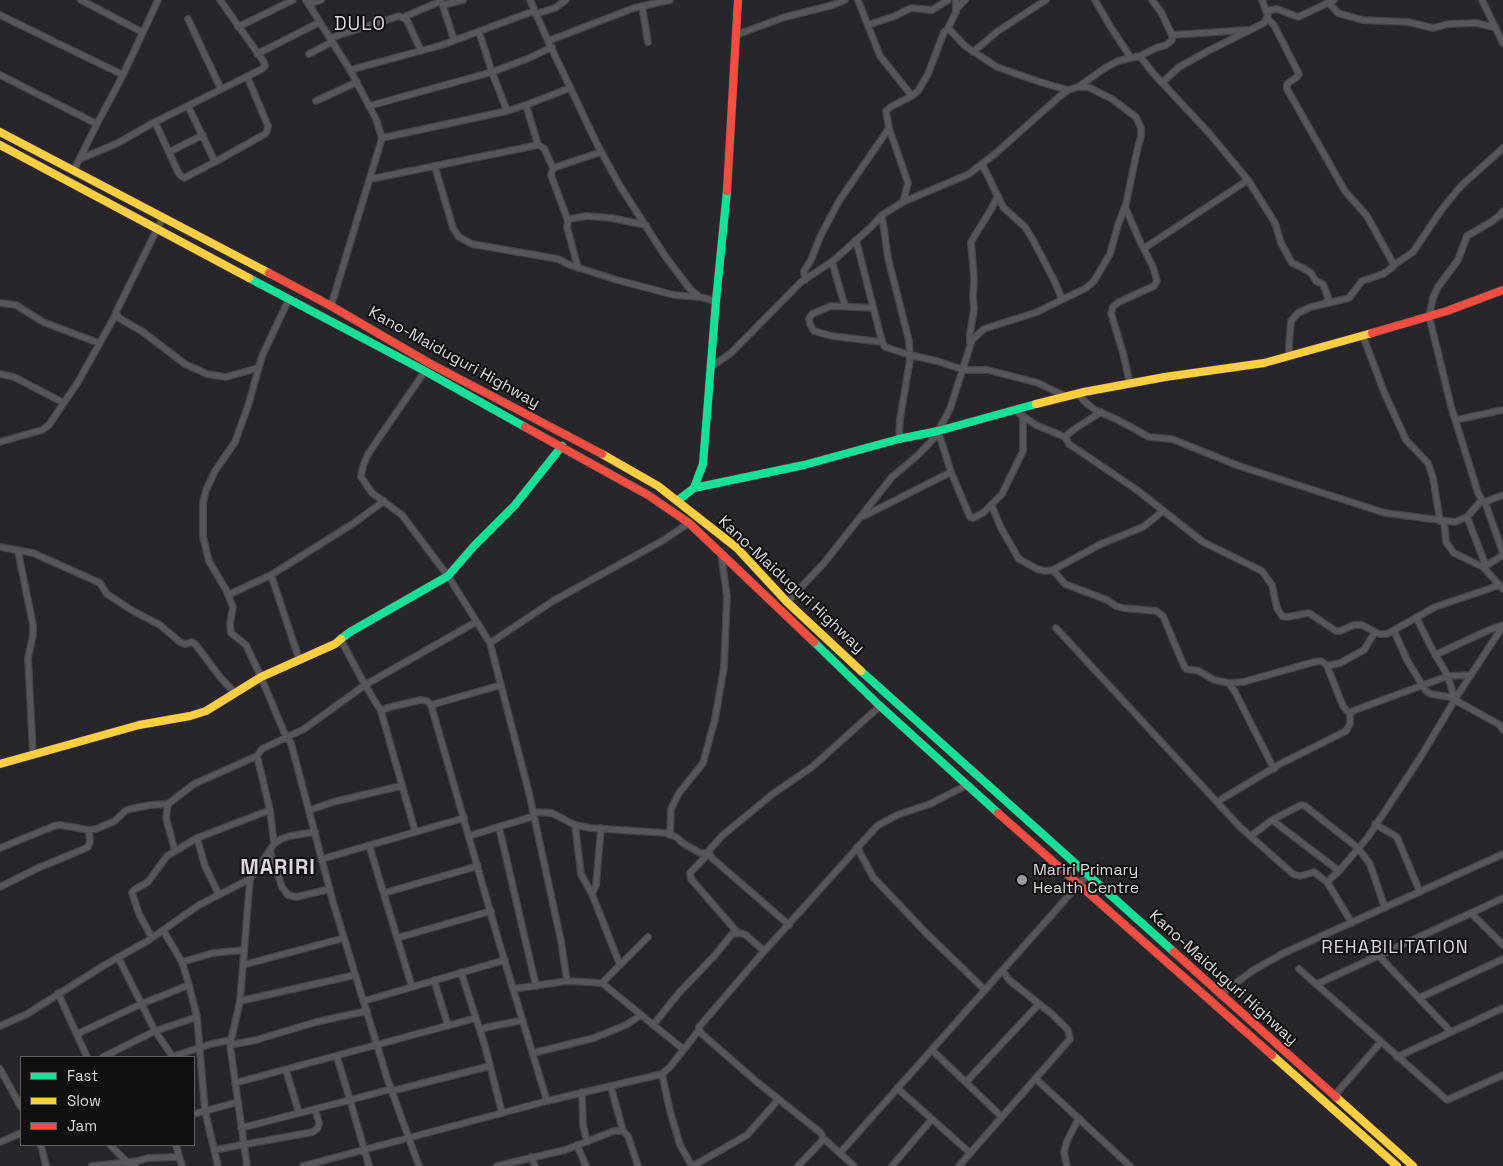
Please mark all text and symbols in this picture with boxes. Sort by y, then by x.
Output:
district label: DULO [334,14,386,36]
street label: Kano-Maiduguri Highway [365,303,543,413]
street label: Kano-Maiduguri Highway [714,512,868,658]
district label: MARIRI [240,855,316,881]
place label: Mariri Primary Health Centre [1033,861,1139,899]
marker: Mariri Primary Health Centre [1015,873,1029,887]
street label: Kano-Maiduguri Highway [1145,906,1301,1050]
district label: REHABILITATION [1320,937,1470,959]
legend [20,1056,195,1146]
text: Fast [67,1066,98,1085]
text: Slow [67,1091,101,1110]
text: Jam [67,1116,97,1135]

